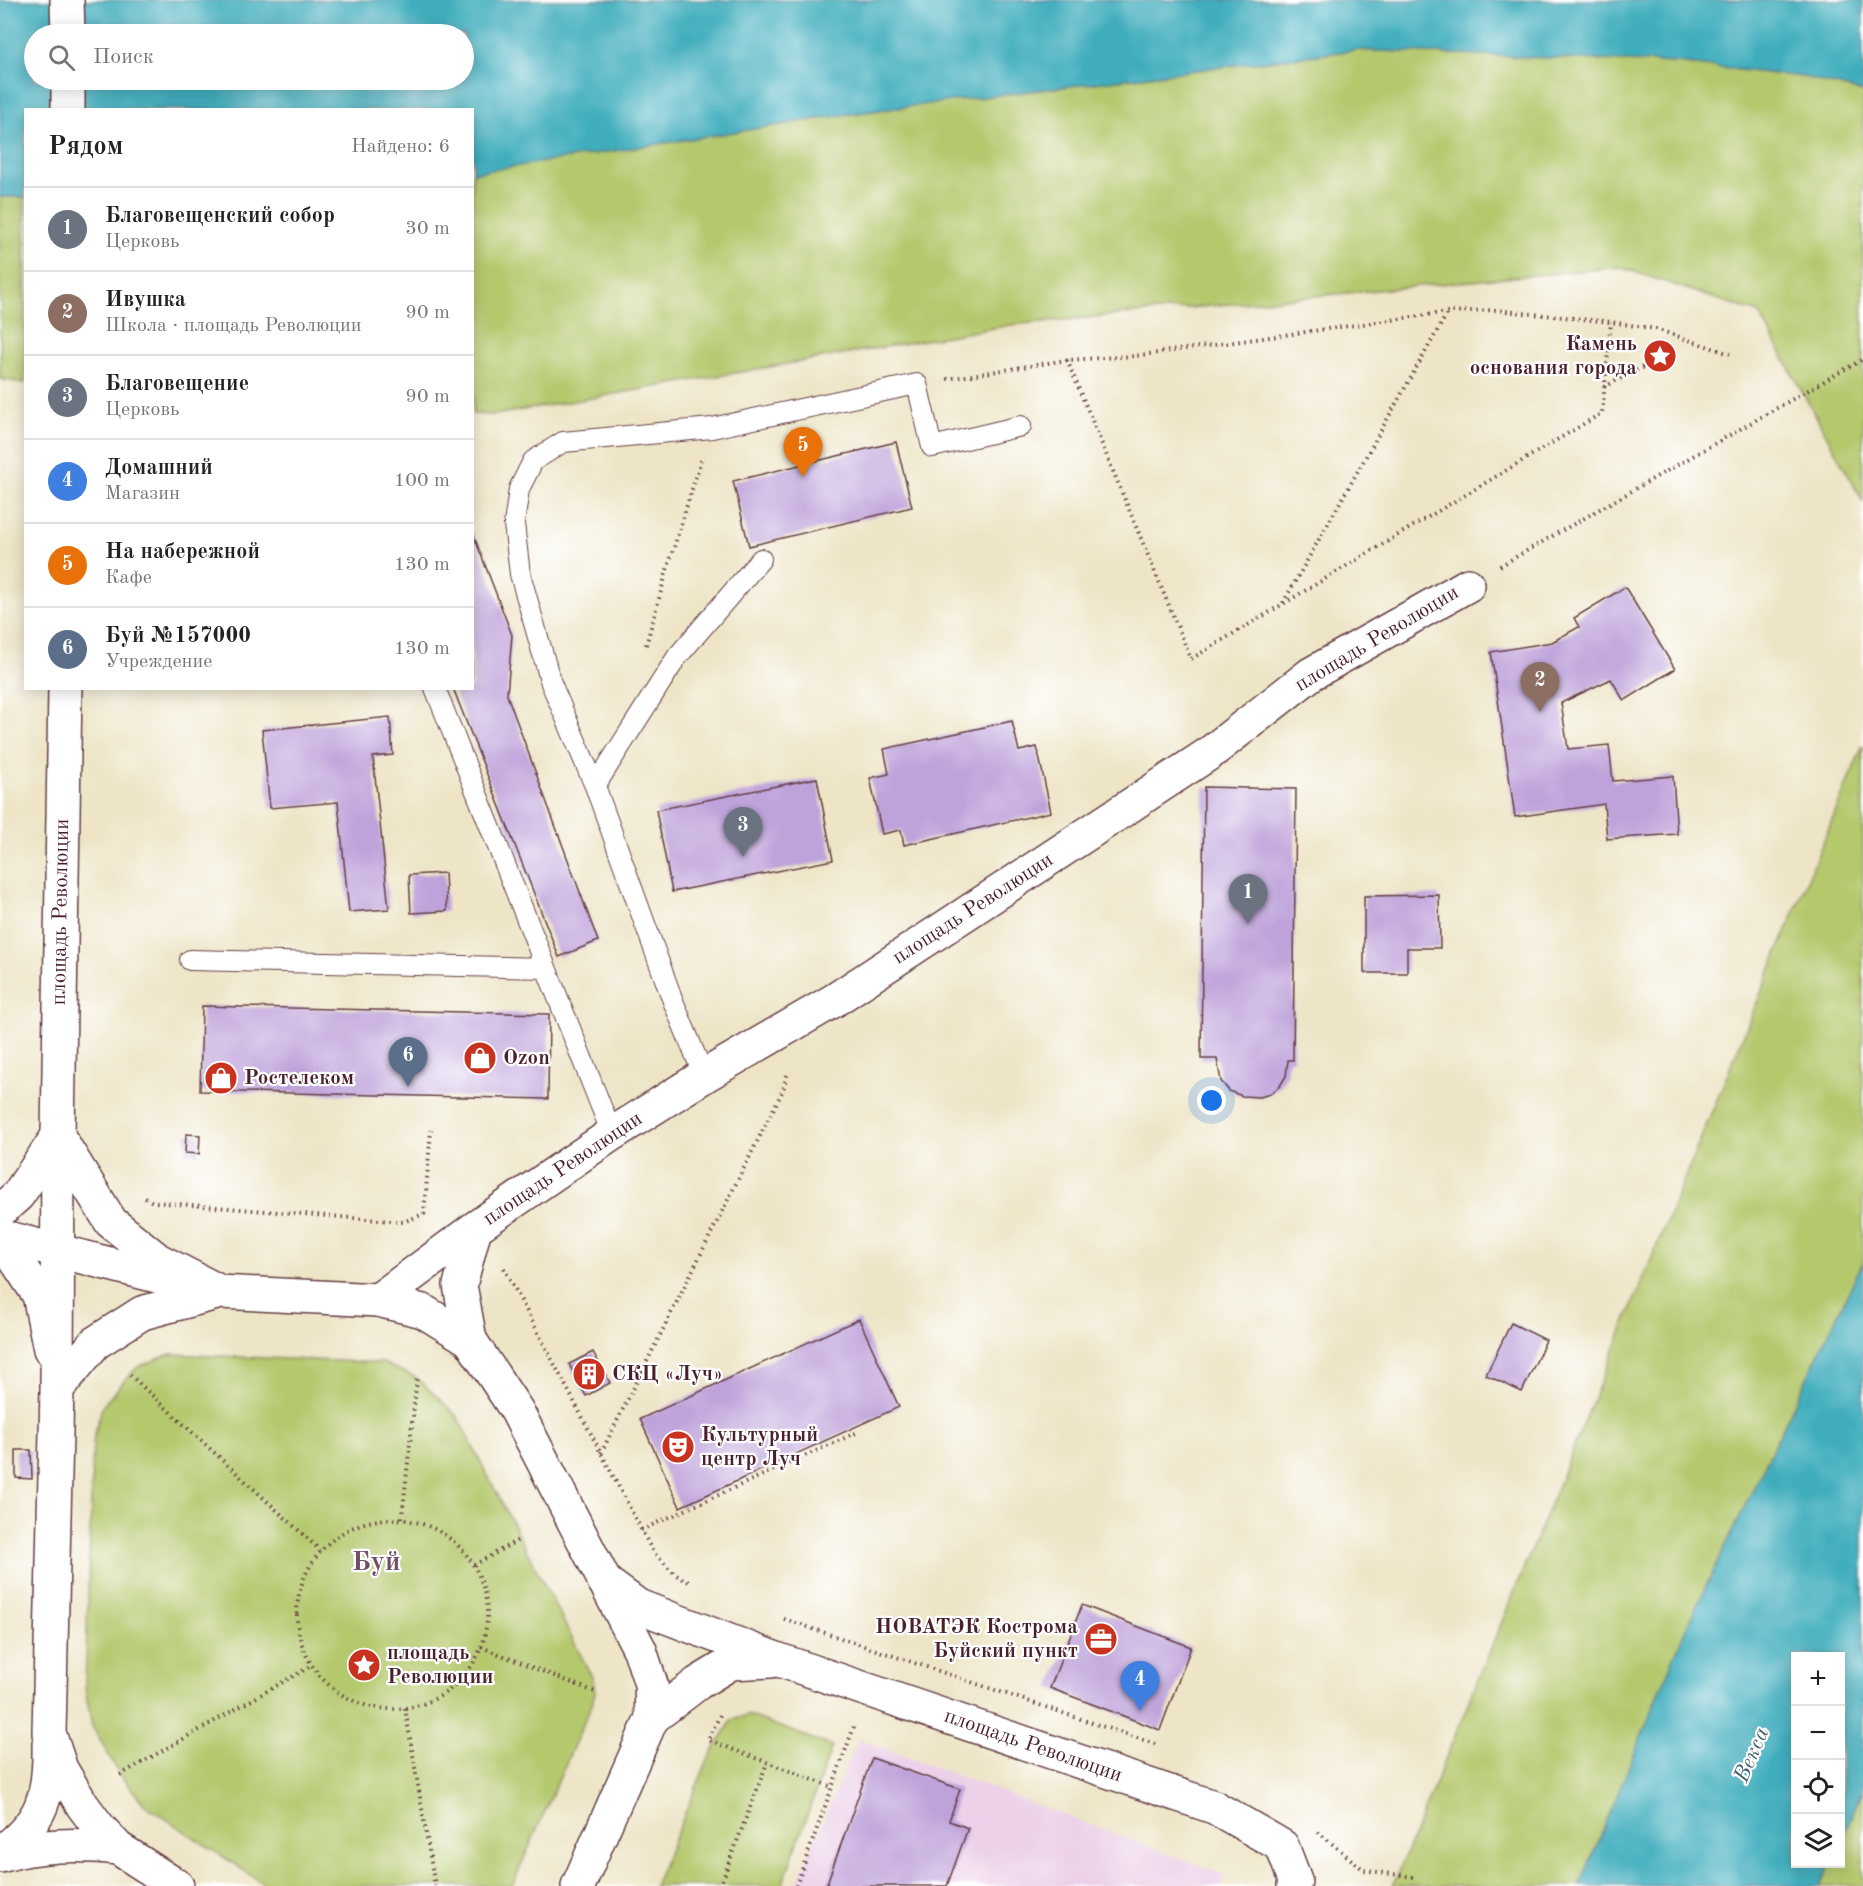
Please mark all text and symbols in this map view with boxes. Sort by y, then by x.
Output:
search box [24,24,474,90]
icon: search [45,41,78,74]
text: Поиск [93,46,154,68]
text: Рядом [48,134,123,160]
text: Найдено: 6 [351,137,450,157]
text: Благовещенский собор [105,205,335,227]
text: 1 [62,219,73,239]
text: 30 m [405,219,450,239]
text: Церковь [105,232,179,252]
text: Ивушка [105,289,186,311]
text: 2 [62,303,73,323]
text: 90 m [405,303,450,323]
text: Школа · площадь Революции [105,316,362,336]
place label: Камень основания города [1470,334,1637,379]
place icon: Камень основания города [1642,338,1678,374]
text: Благовещение [105,373,249,395]
text: 3 [62,387,73,407]
text: 90 m [405,387,450,407]
text: Церковь [105,400,179,420]
pin: 5 [784,428,822,477]
text: Домашний [105,457,213,479]
text: 4 [62,471,73,491]
text: 100 m [394,471,450,491]
text: Магазин [105,484,180,504]
text: На набережной [105,541,260,563]
text: 5 [62,555,73,575]
text: 130 m [394,555,450,575]
text: Кафе [105,568,152,588]
street label: площадь Революции [1292,582,1462,696]
text: Буй №157000 [105,625,251,647]
text: 6 [62,639,73,659]
text: 130 m [394,639,450,659]
text: Учреждение [105,652,213,672]
pin: 2 [1520,662,1560,712]
pin: 3 [724,808,762,857]
street label: площадь Революции [49,818,73,1006]
street label: площадь Революции [889,849,1057,969]
pin: 1 [1228,874,1268,924]
pin: 6 [388,1038,428,1087]
shop icon: Ozon [462,1040,498,1076]
place label: Ozon [503,1048,550,1069]
shop icon: Ростелеком [203,1060,239,1096]
place label: Ростелеком [244,1068,354,1089]
your location [1197,1086,1226,1115]
street label: площадь Революции [480,1108,646,1230]
building icon: СКЦ «Луч» [571,1356,607,1392]
place label: СКЦ «Луч» [612,1364,723,1385]
place label: Культурный центр Луч [701,1425,818,1470]
theatre icon: Культурный центр Луч [660,1429,696,1465]
district label: Буй [352,1549,400,1576]
place label: НОВАТЭК Кострома Буйский пункт [875,1617,1078,1662]
office icon: НОВАТЭК Кострома Буйский пункт [1083,1621,1119,1657]
place label: площадь Революции [387,1643,493,1688]
place icon: площадь Революции [346,1647,382,1683]
map controls [1791,1652,1845,1868]
button: + [1791,1652,1845,1706]
pin: 4 [1120,1662,1160,1711]
street label: площадь Революции [941,1706,1125,1786]
button: − [1791,1706,1845,1760]
water label: Векса [1730,1724,1773,1787]
button: locate [1791,1760,1845,1814]
button: layers [1791,1814,1845,1868]

